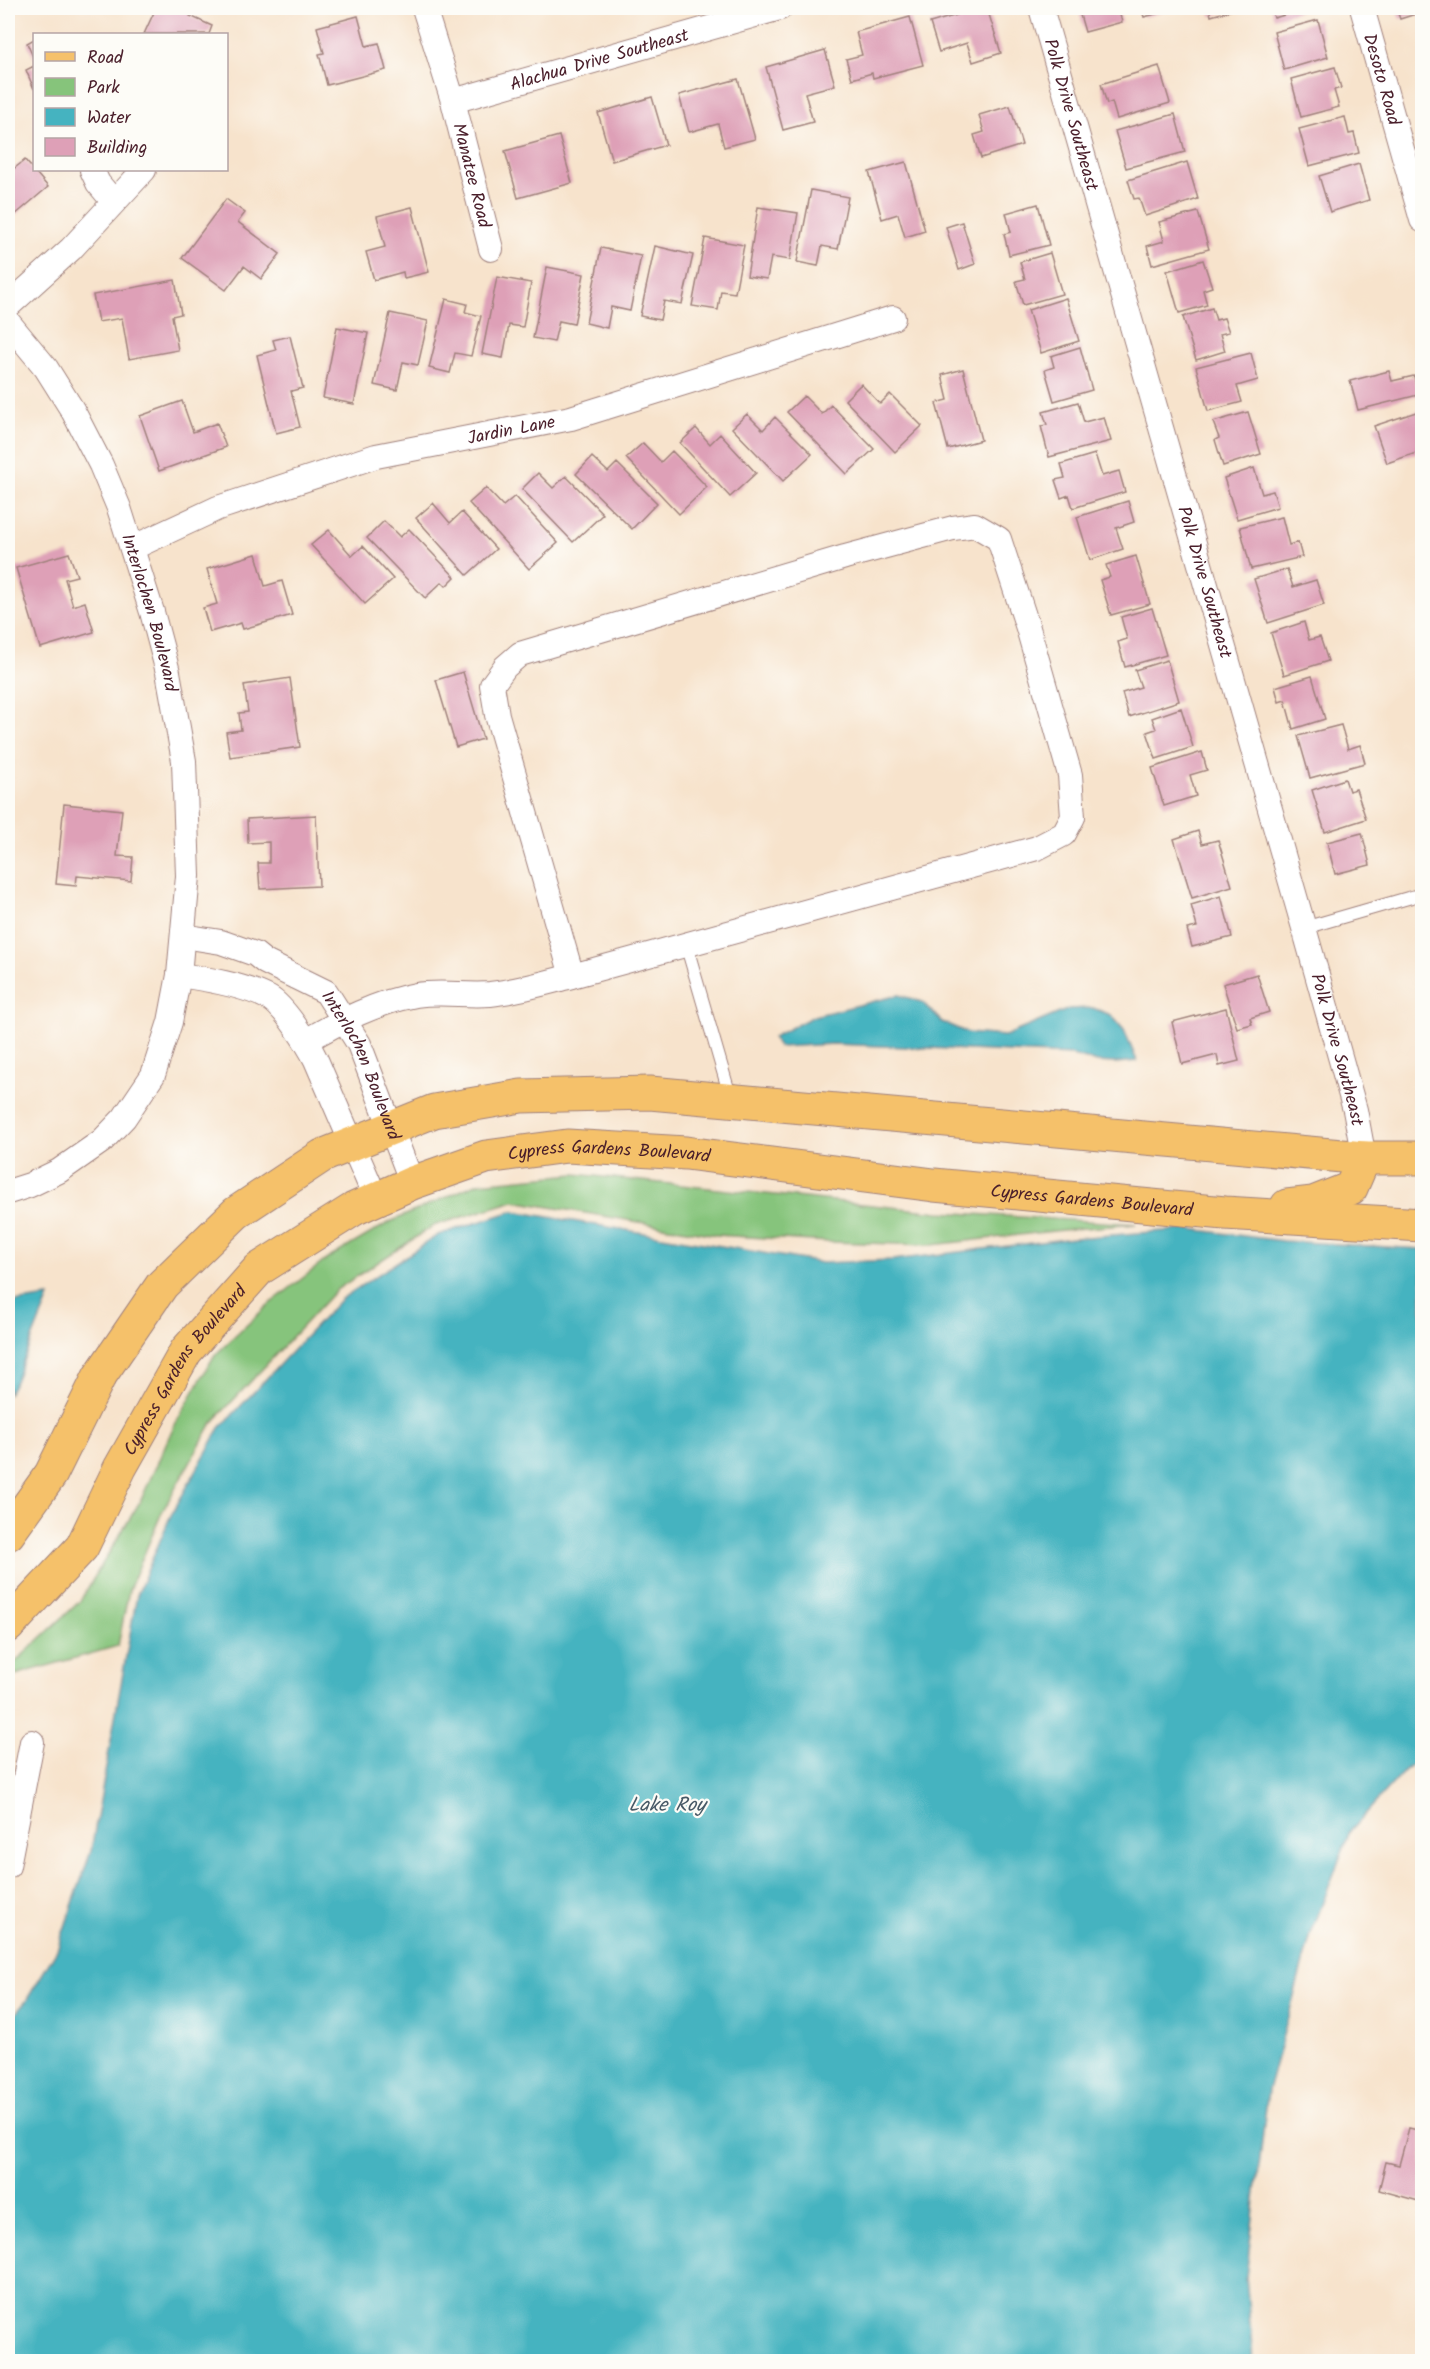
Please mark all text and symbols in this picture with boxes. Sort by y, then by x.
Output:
street label: Alachua Drive Southeast [507,21,693,100]
street label: Desoto Road [1354,30,1408,130]
legend [33,33,228,171]
street label: Polk Drive Southeast [1035,36,1106,196]
text: Road [87,44,124,73]
text: Park [87,74,120,103]
text: Water [87,104,132,133]
street label: Manatee Road [443,120,498,232]
text: Building [87,134,147,163]
street label: Jardin Lane [465,408,558,454]
street label: Polk Drive Southeast [1168,503,1239,663]
street label: Interlochen Boulevard [112,530,184,695]
street label: Polk Drive Southeast [1301,970,1371,1129]
street label: Interlochen Boulevard [313,985,408,1146]
street label: Cypress Gardens Boulevard [506,1133,713,1172]
street label: Cypress Gardens Boulevard [989,1178,1195,1226]
street label: Cypress Gardens Boulevard [117,1278,255,1462]
water label: Lake Roy [629,1790,708,1822]

